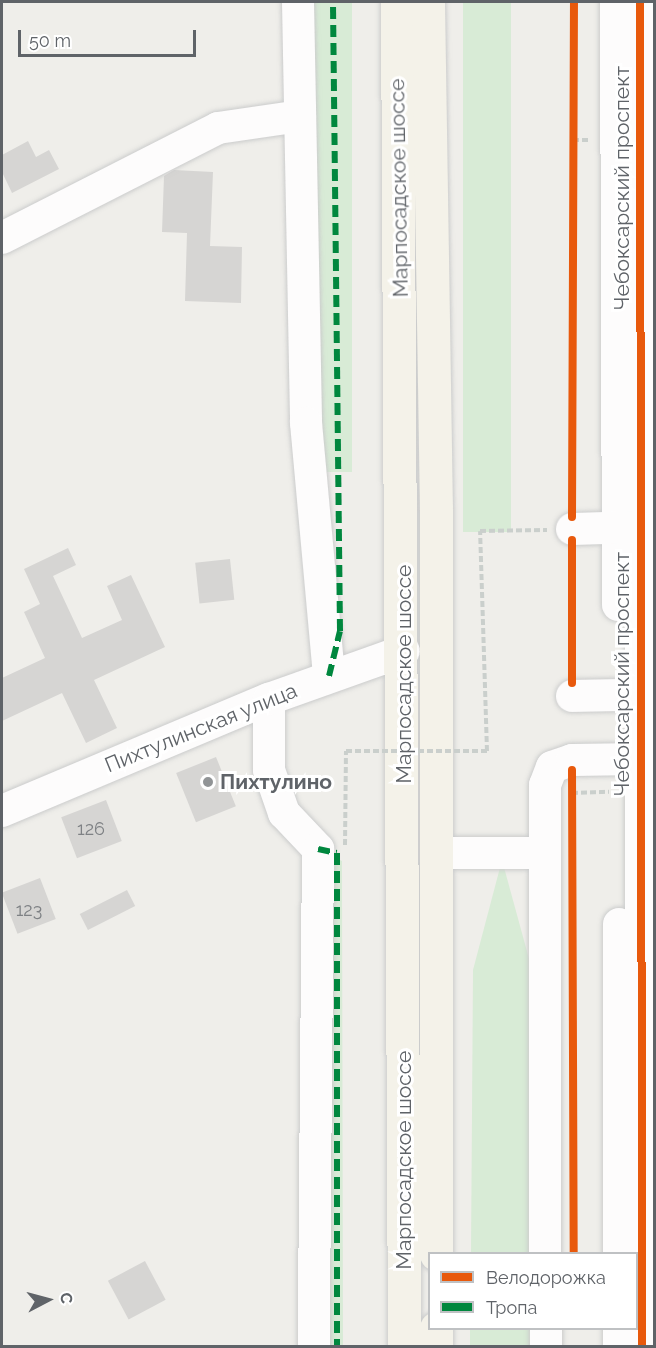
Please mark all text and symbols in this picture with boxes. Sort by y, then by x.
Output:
scale bar [21,18,200,56]
text: 50 m [29,30,71,51]
street label: Чебоксарский проспект [609,66,635,310]
street label: Марпосадское шоссе [384,78,414,298]
street label: Чебоксарский проспект [609,552,635,796]
street label: Марпосадское шоссе [391,565,417,783]
street label: Пихтулинская улица [101,678,301,778]
place label: Пихтулино [220,769,332,795]
marker: Пихтулино [201,775,215,789]
house number: 126 [77,818,105,840]
house number: 123 [16,899,42,921]
street label: Марпосадское шоссе [391,1051,417,1269]
legend [428,1252,638,1330]
text: Велодорожка [486,1267,606,1288]
north arrow [18,1270,78,1330]
text: С [56,1292,76,1305]
text: Тропа [486,1297,537,1318]

